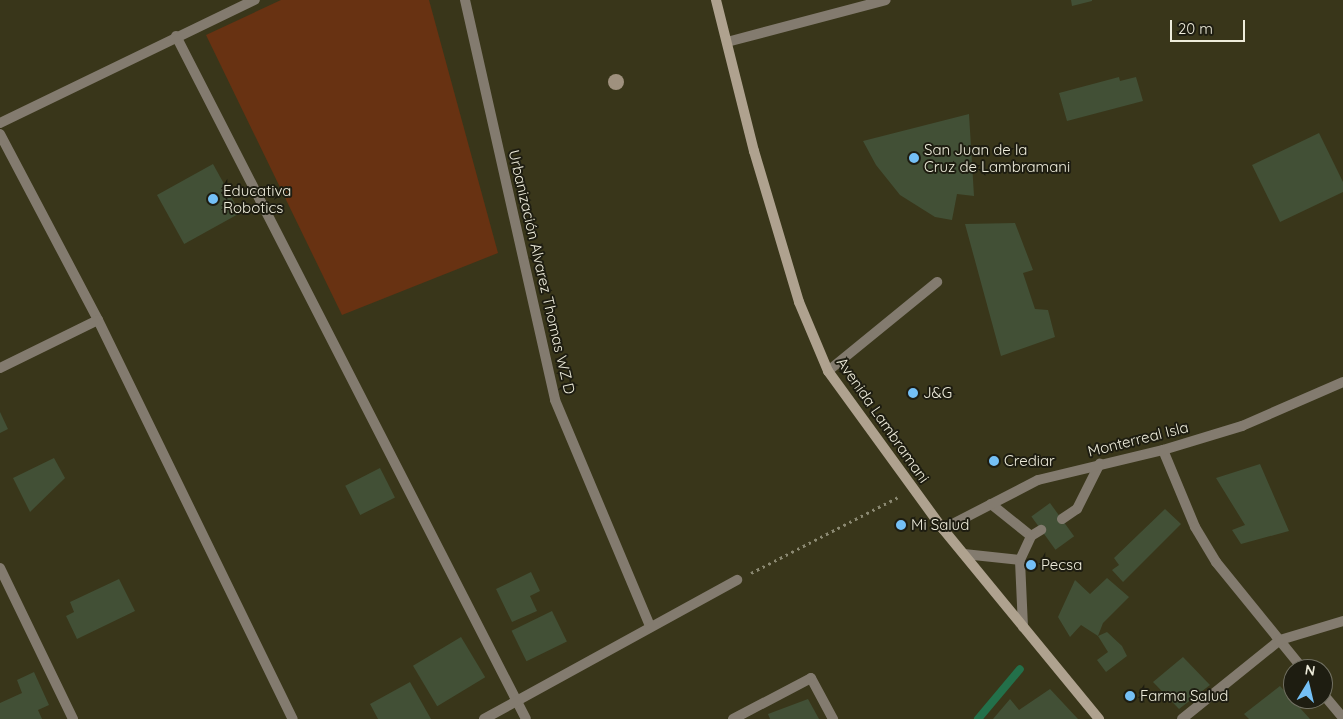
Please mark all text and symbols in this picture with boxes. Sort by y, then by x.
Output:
scale bar [1173,10,1248,42]
text: 20 m [1178,19,1213,38]
place label: San Juan de la Cruz de Lambramani [924,140,1070,175]
street label: Urbanización Alvarez Thomas WZ D [505,148,579,396]
marker: San Juan de la Cruz de Lambramani [908,152,920,164]
place label: Educativa Robotics [223,181,291,216]
marker: Educativa Robotics [207,193,219,205]
street label: Avenida Lambramani [833,354,933,486]
place label: J&G [923,384,952,402]
marker: J&G [907,387,919,399]
street label: Monterreal Isla [1086,418,1190,460]
place label: Crediar [1004,452,1055,470]
marker: Crediar [988,455,1000,467]
place label: Mi Salud [911,516,969,534]
marker: Mi Salud [895,519,907,531]
place label: Pecsa [1041,556,1082,574]
marker: Pecsa [1025,559,1037,571]
north arrow [1283,659,1333,709]
text: N [1304,660,1317,680]
place label: Farma Salud [1140,687,1228,705]
marker: Farma Salud [1124,690,1136,702]

